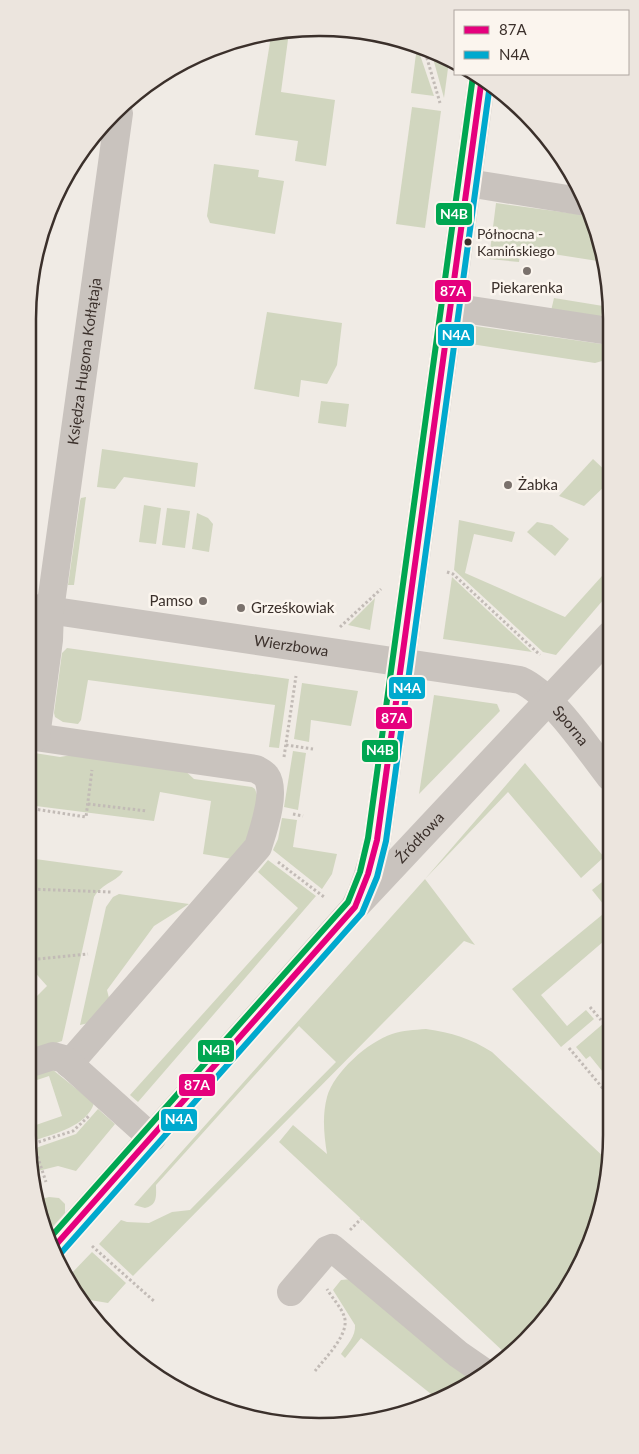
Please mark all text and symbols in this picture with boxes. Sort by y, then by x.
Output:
legend [454,10,629,75]
text: 87A [499,20,527,38]
text: N4A [499,45,530,63]
line badge: N4B [435,202,473,226]
text: N4B [440,205,468,222]
place label: Północna - Kamińskiego [477,225,555,259]
marker: Północna - Kamińskiego [463,237,473,247]
marker: Piekarenka [521,265,533,277]
street label: Księdza Hugona Kołłątaja [63,276,104,446]
place label: Piekarenka [491,278,563,296]
line badge: 87A [434,279,472,303]
text: 87A [440,282,466,299]
line badge: N4A [437,323,475,347]
text: N4A [442,326,471,343]
place label: Żabka [518,475,558,493]
marker: Żabka [502,479,514,491]
place label: Pamso [149,591,193,609]
marker: Pamso [197,595,209,607]
place label: Grześkowiak [251,598,335,616]
marker: Grześkowiak [235,602,247,614]
street label: Wierzbowa [253,631,330,659]
line badge: N4A [388,676,426,700]
text: N4A [393,679,422,696]
street label: Sporna [550,701,593,749]
line badge: 87A [375,706,413,730]
text: 87A [381,709,407,726]
line badge: N4B [361,739,399,763]
text: N4B [366,741,394,758]
street label: Źródłowa [391,808,447,866]
line badge: N4B [197,1039,235,1063]
text: N4B [202,1041,230,1058]
line badge: 87A [178,1073,216,1097]
text: 87A [184,1076,210,1093]
line badge: N4A [160,1108,198,1132]
text: N4A [165,1110,194,1127]

